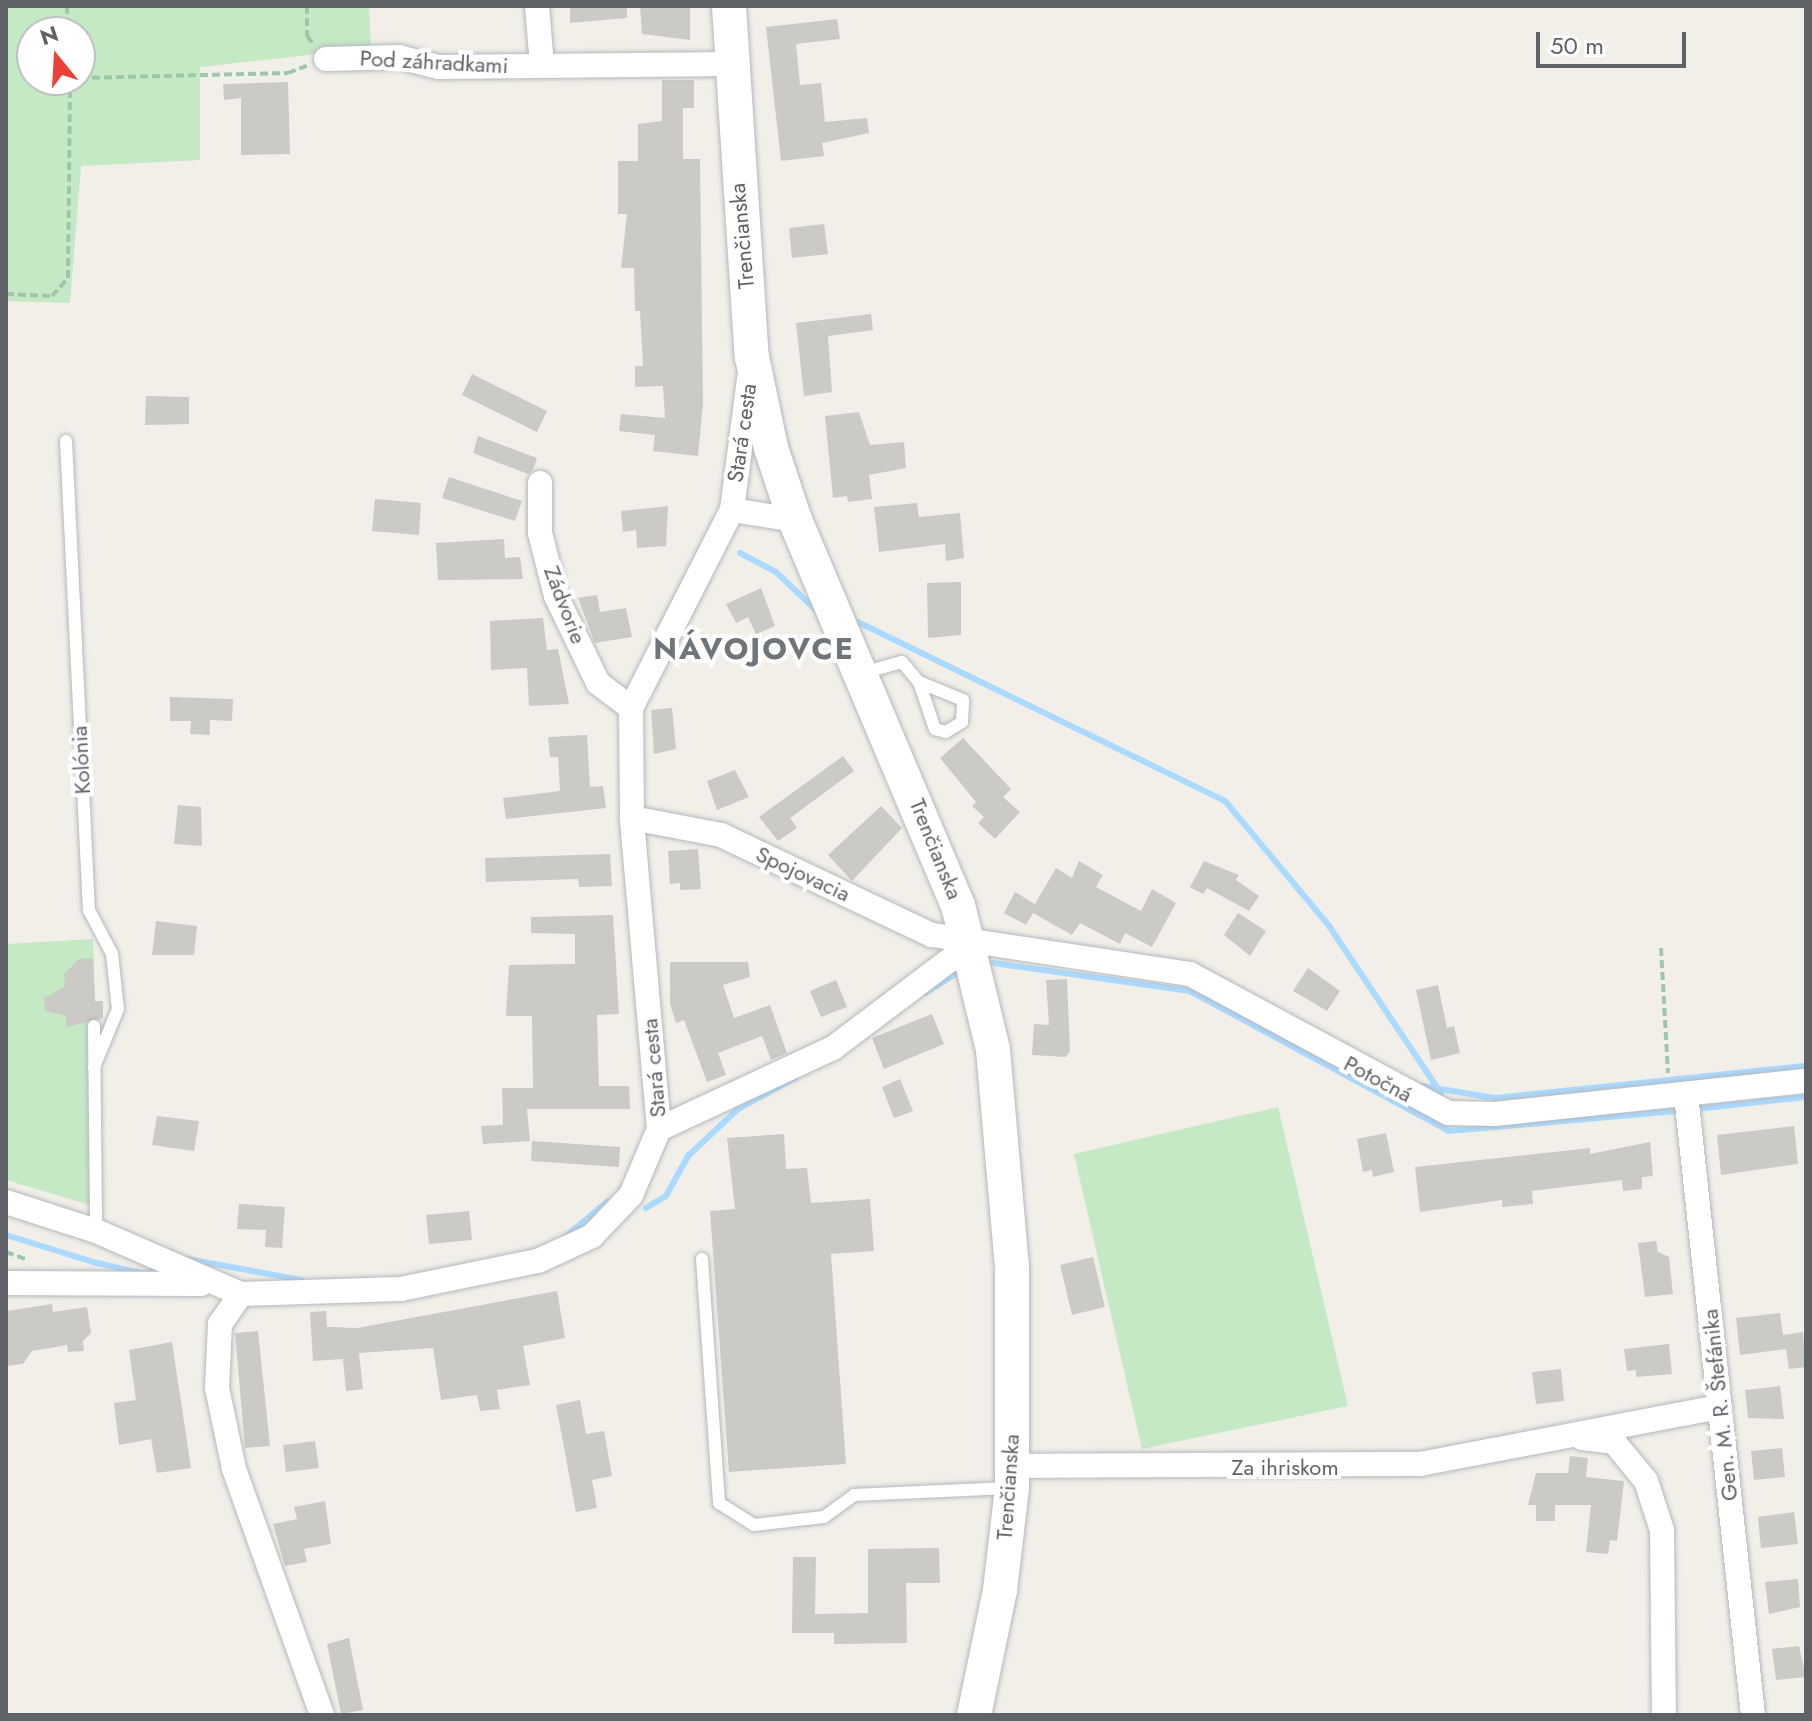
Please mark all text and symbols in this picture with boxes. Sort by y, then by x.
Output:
north arrow [16,16,96,96]
scale bar [1540,16,1690,66]
text: N [36,17,62,53]
text: 50 m [1550,28,1604,63]
street label: Pod záhradkami [359,45,509,79]
street label: Trenčianska [724,182,760,290]
street label: Stará cesta [722,382,762,484]
street label: Zádvorie [538,562,592,648]
district label: NÁVOJOVCE [653,631,855,667]
street label: Kolónia [66,725,96,795]
street label: Trenčianska [904,795,968,903]
street label: Spojovacia [752,841,854,907]
street label: Stará cesta [637,1017,671,1119]
street label: Potočná [1339,1050,1417,1108]
street label: Gen. M. R. Štefánika [1697,1308,1743,1502]
street label: Trenčianska [991,1433,1025,1541]
street label: Za ihriskom [1231,1455,1339,1481]

